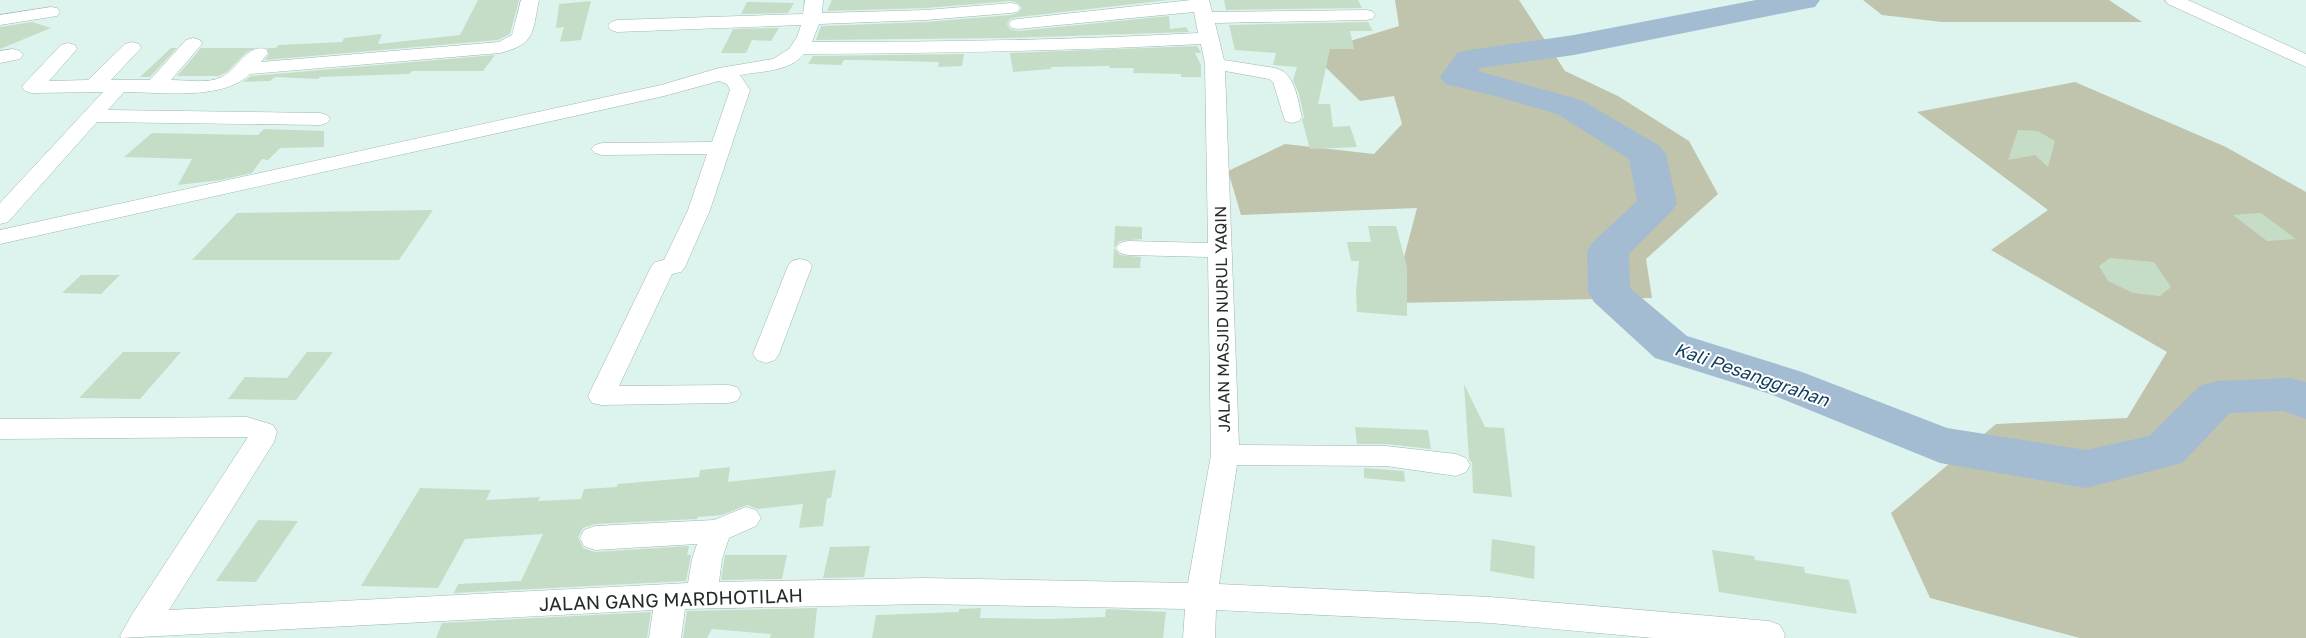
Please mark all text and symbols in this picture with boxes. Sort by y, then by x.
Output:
street label: JALAN MASJID NURUL YAQIN [1210,205,1234,433]
water label: Kali Pesanggrahan [1672,337,1833,411]
street label: JALAN GANG MARDHOTILAH [539,583,803,615]

